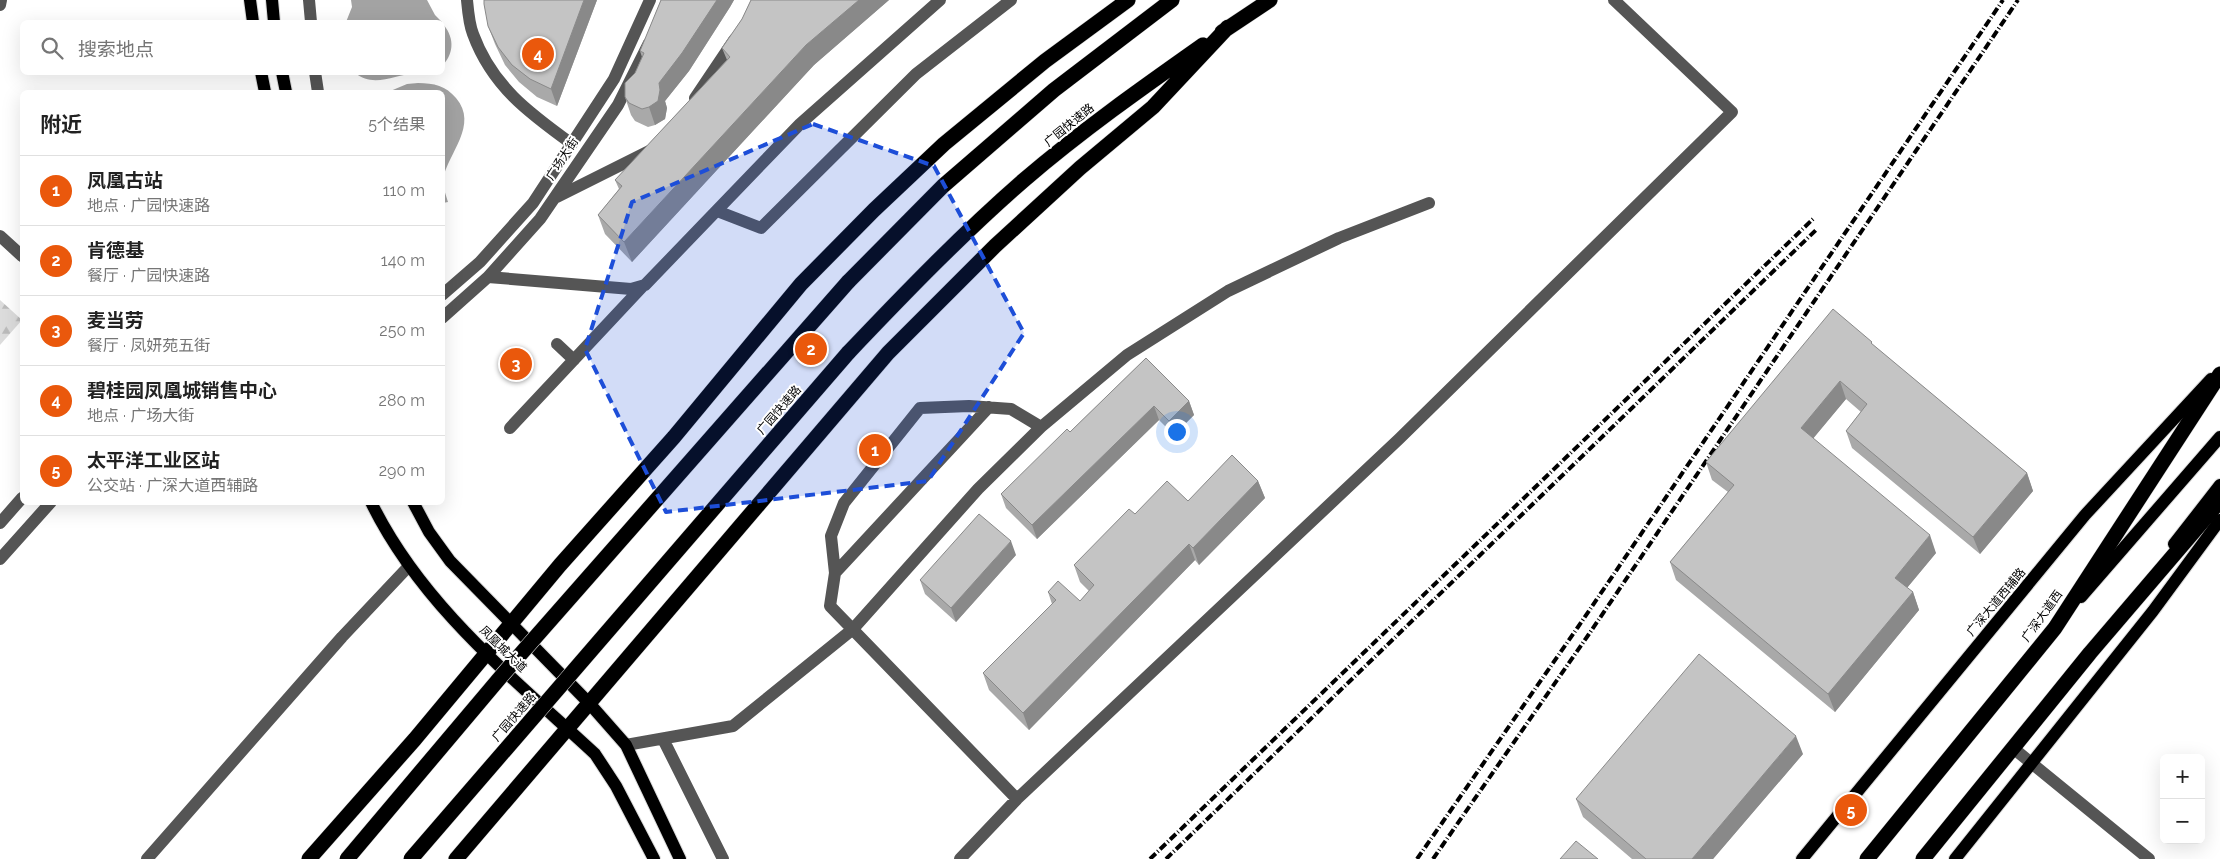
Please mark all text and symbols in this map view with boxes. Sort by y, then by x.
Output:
search box [20,20,445,75]
icon: search [38,34,66,62]
pin: 4 [522,35,554,73]
text: 搜索地点 [78,38,154,60]
street label: 广园快速路 [1041,101,1097,149]
text: 附近 [40,112,82,137]
text: 5个结果 [368,115,425,134]
street label: 广场大街 [543,135,581,183]
text: 凤凰古站 [87,169,163,191]
text: 1 [52,181,60,200]
text: 110 m [383,181,425,200]
text: 地点 · 广园快速路 [87,196,210,215]
text: 肯德基 [87,239,144,261]
text: 2 [51,251,61,270]
text: 140 m [381,251,425,270]
text: 餐厅 · 广园快速路 [87,266,210,285]
text: 麦当劳 [87,309,144,331]
text: 3 [52,321,60,340]
text: 250 m [379,321,425,340]
pin: 2 [795,330,827,368]
text: 餐厅 · 凤妍苑五街 [87,336,210,355]
pin: 3 [500,345,532,383]
text: 碧桂园凤凰城销售中心 [87,379,277,401]
street label: 广园快速路 [754,383,804,437]
text: 4 [51,391,61,410]
text: 280 m [379,391,425,410]
text: 地点 · 广场大街 [87,406,194,425]
your location [1164,419,1190,445]
pin: 1 [859,431,891,469]
text: 太平洋工业区站 [87,449,220,471]
text: 5 [52,461,60,480]
text: 290 m [379,461,425,480]
text: 公交站 · 广深大道西辅路 [87,476,258,495]
street label: 广深大道西辅路 [1964,565,2028,639]
street label: 广深大道西 [2019,588,2065,644]
street label: 凤凰城大道 [477,623,529,675]
street label: 广园快速路 [489,690,539,744]
map controls [2160,754,2205,844]
button: + [2160,754,2205,799]
pin: 5 [1835,791,1867,829]
button: − [2160,799,2205,844]

